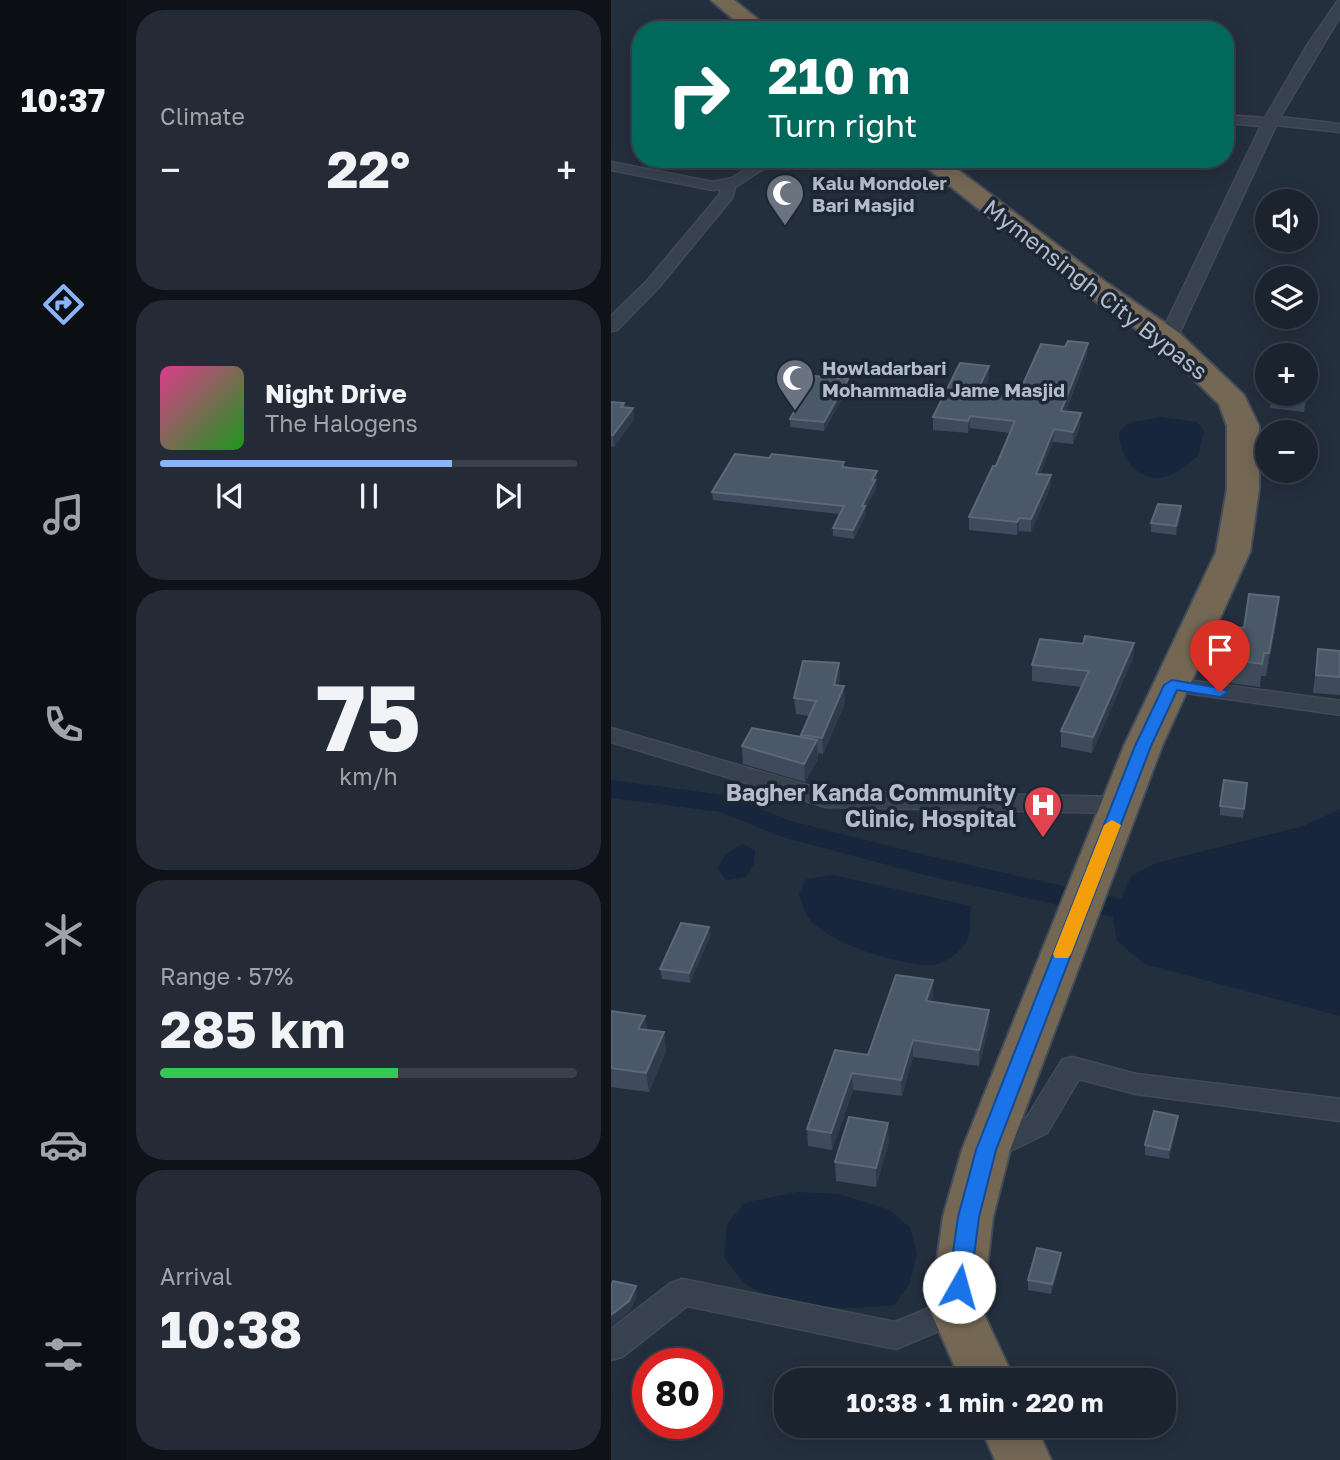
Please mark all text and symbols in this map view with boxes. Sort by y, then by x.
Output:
text: 210 m [768,46,910,105]
icon: right [653,49,744,140]
text: 10:37 [21,81,105,119]
text: Climate [160,102,245,130]
text: Turn right [768,106,917,144]
text: 22° [327,137,410,199]
text: − [160,147,181,192]
text: + [556,147,577,192]
place label: Kalu Mondoler Bari Masjid [812,171,947,216]
mosque icon: Kalu Mondoler Bari Masjid [764,172,806,227]
map controls [1255,189,1318,483]
button: sound [1255,189,1318,252]
street label: Mymensingh City Bypass [978,193,1214,385]
button: layers [1255,266,1318,329]
icon: directions [39,280,88,329]
button: + [1255,343,1318,406]
place label: Howladarbari Mohammadia Jame Masjid [822,356,1065,401]
mosque icon: Howladarbari Mohammadia Jame Masjid [774,357,816,412]
text: Night Drive [265,378,407,409]
text: The Halogens [265,409,418,437]
button: − [1255,420,1318,483]
icon: previous [211,477,249,515]
icon: pause [350,477,388,515]
icon: next [489,477,527,515]
icon: music [39,490,88,539]
pin [1190,620,1250,692]
icon: arrive [1201,631,1239,669]
text: 75 [316,662,421,771]
icon: phone [39,700,88,749]
text: km/h [339,762,398,790]
place label: Bagher Kanda Community Clinic, Hospital [726,778,1016,832]
hospital icon: Bagher Kanda Community Clinic, Hospital [1022,784,1064,839]
icon: climate [39,910,88,959]
text: Range · 57% [160,962,293,990]
text: 285 km [160,997,345,1059]
icon: car [39,1120,88,1169]
position arrow [922,1250,996,1324]
text: Arrival [160,1262,232,1290]
text: 10:38 [160,1297,302,1359]
icon: filters [39,1330,88,1379]
speed limit sign: 80 [632,1348,723,1439]
text: 10:38 · 1 min · 220 m [846,1387,1104,1418]

